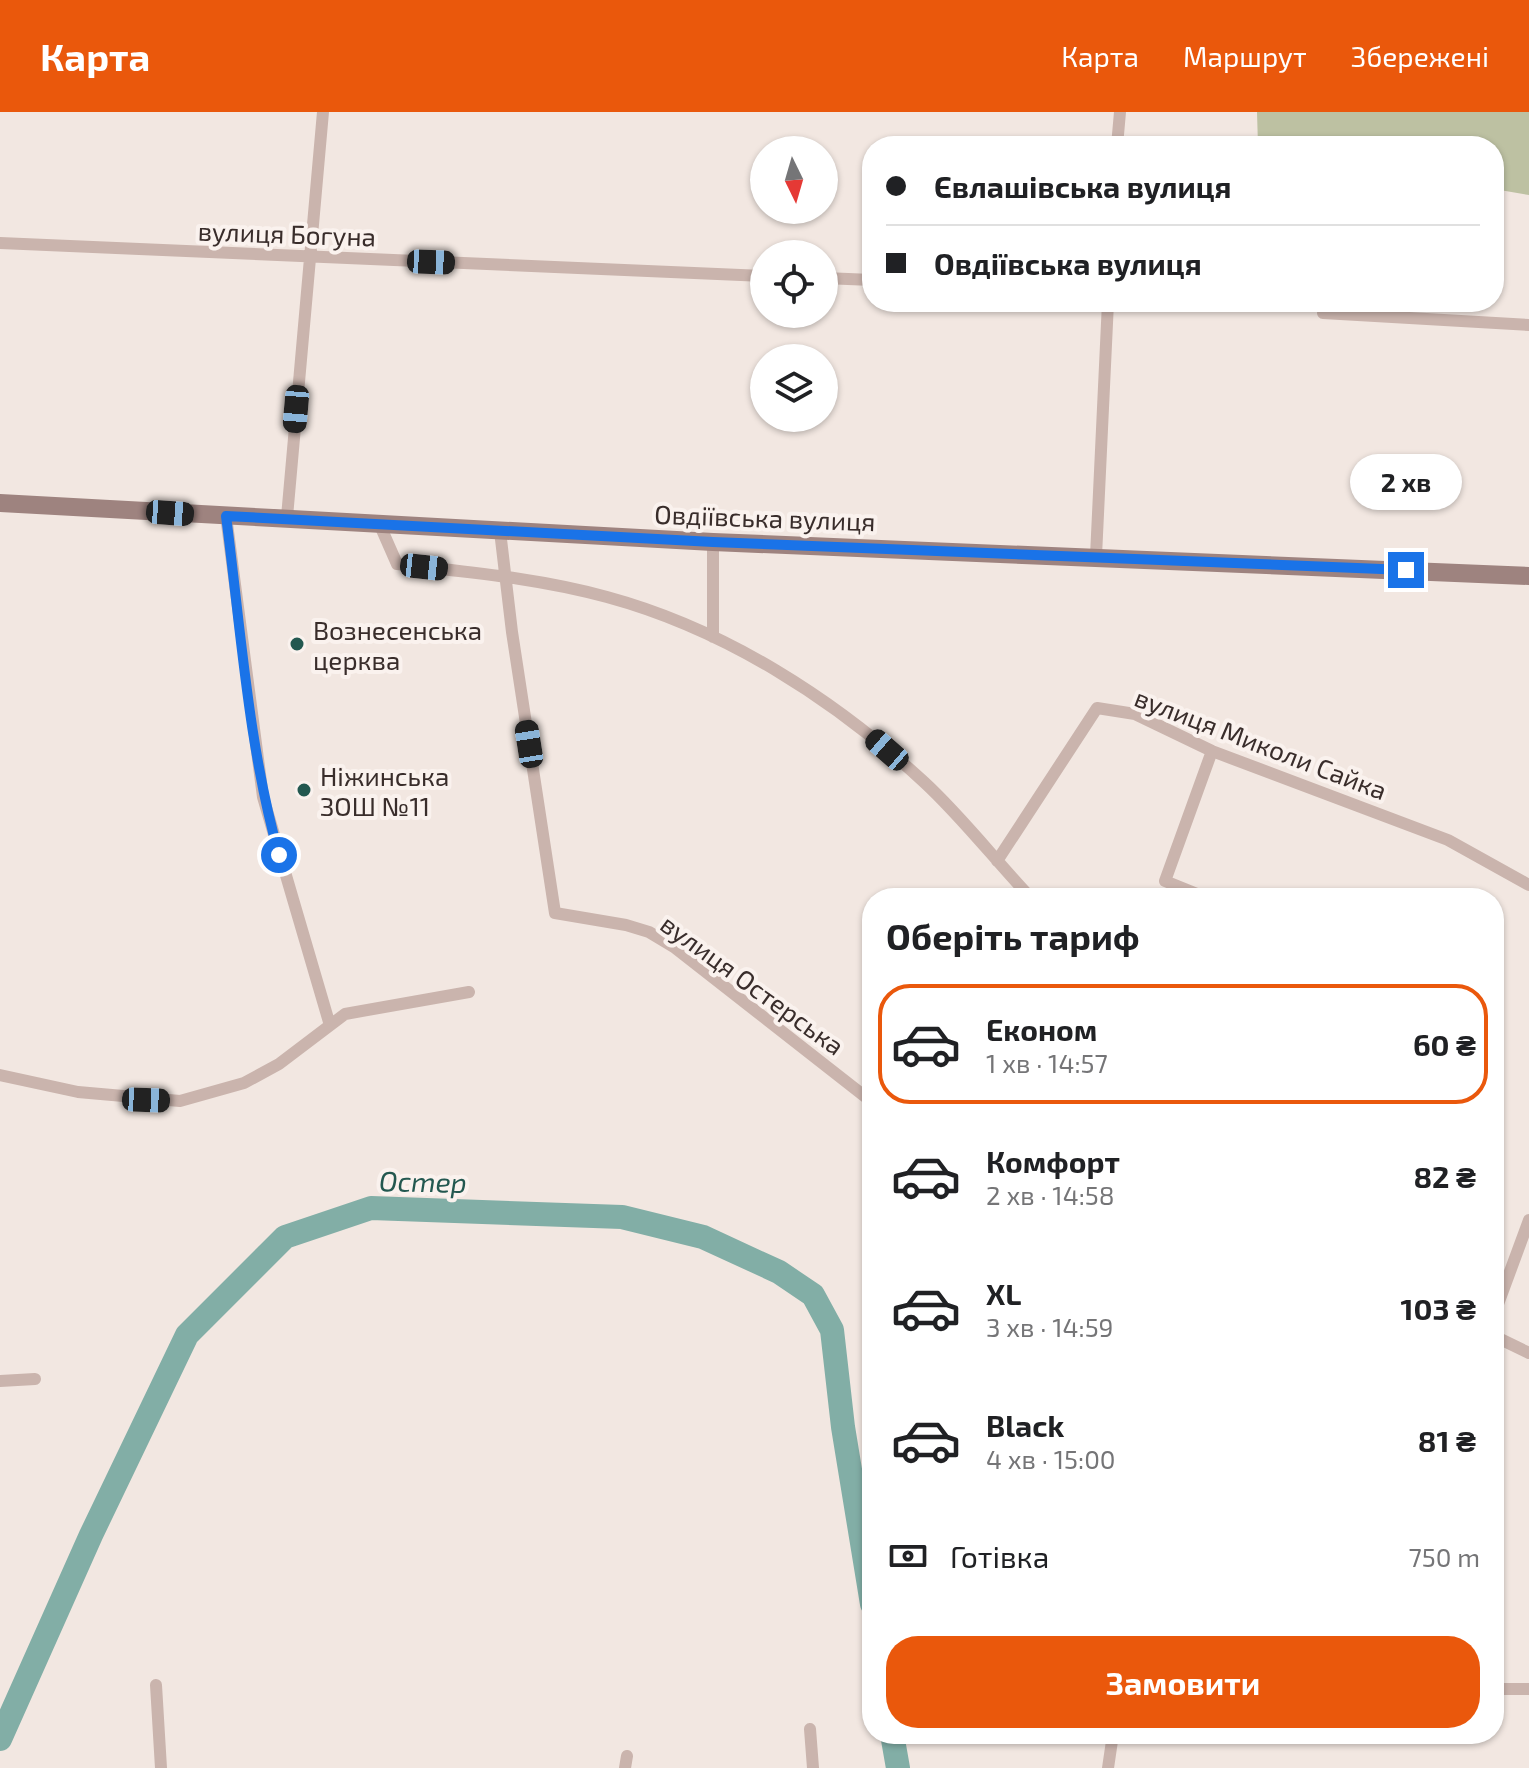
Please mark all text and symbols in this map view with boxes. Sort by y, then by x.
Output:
text: Карта [40,33,150,79]
text: Карта [1061,39,1139,73]
text: Маршрут [1183,39,1307,73]
text: Збережені [1351,39,1489,73]
north arrow [750,136,838,224]
map controls [750,136,838,432]
text: Євлашівська вулиця [934,168,1232,204]
street label: вулиця Богуна [197,214,377,253]
button: locate [750,240,838,328]
text: Овдіївська вулиця [934,245,1202,281]
car [407,249,455,275]
button: layers [750,344,838,432]
car [282,384,310,434]
callout: 2 хв [1350,454,1462,510]
text: 2 хв [1381,466,1431,497]
street label: Овдіївська вулиця [654,498,876,537]
car [145,499,195,527]
route end [1388,552,1424,588]
car [399,553,449,581]
place label: Вознесенська церква [313,614,482,675]
marker: Вознесенська церква [288,635,306,653]
street label: вулиця Миколи Сайка [1130,681,1391,806]
car [513,718,545,770]
car [861,725,913,775]
place label: Ніжинська ЗОШ №11 [320,760,449,821]
marker: Ніжинська ЗОШ №11 [295,781,313,799]
route start [261,837,297,873]
street label: вулиця Остерська [655,907,851,1062]
text: Оберіть тариф [886,914,1140,957]
icon: car [890,1008,962,1080]
text: Економ [986,1011,1097,1047]
text: 60 ₴ [1413,1026,1476,1062]
text: 1 хв · 14:57 [986,1047,1108,1078]
car [122,1087,170,1113]
icon: car [890,1140,962,1212]
text: Комфорт [986,1143,1120,1179]
text: 82 ₴ [1413,1158,1476,1194]
water label: Остер [379,1163,467,1199]
text: 2 хв · 14:58 [986,1179,1115,1210]
icon: car [890,1272,962,1344]
text: XL [986,1275,1021,1311]
text: 103 ₴ [1401,1290,1476,1326]
text: 3 хв · 14:59 [986,1311,1113,1342]
icon: car [890,1404,962,1476]
text: Black [986,1407,1064,1443]
text: 81 ₴ [1418,1422,1476,1458]
text: 4 хв · 15:00 [986,1443,1116,1474]
icon: cash [886,1534,930,1578]
text: Готівка [950,1538,1049,1574]
text: 750 m [1408,1541,1480,1572]
button: Замовити [886,1636,1480,1728]

